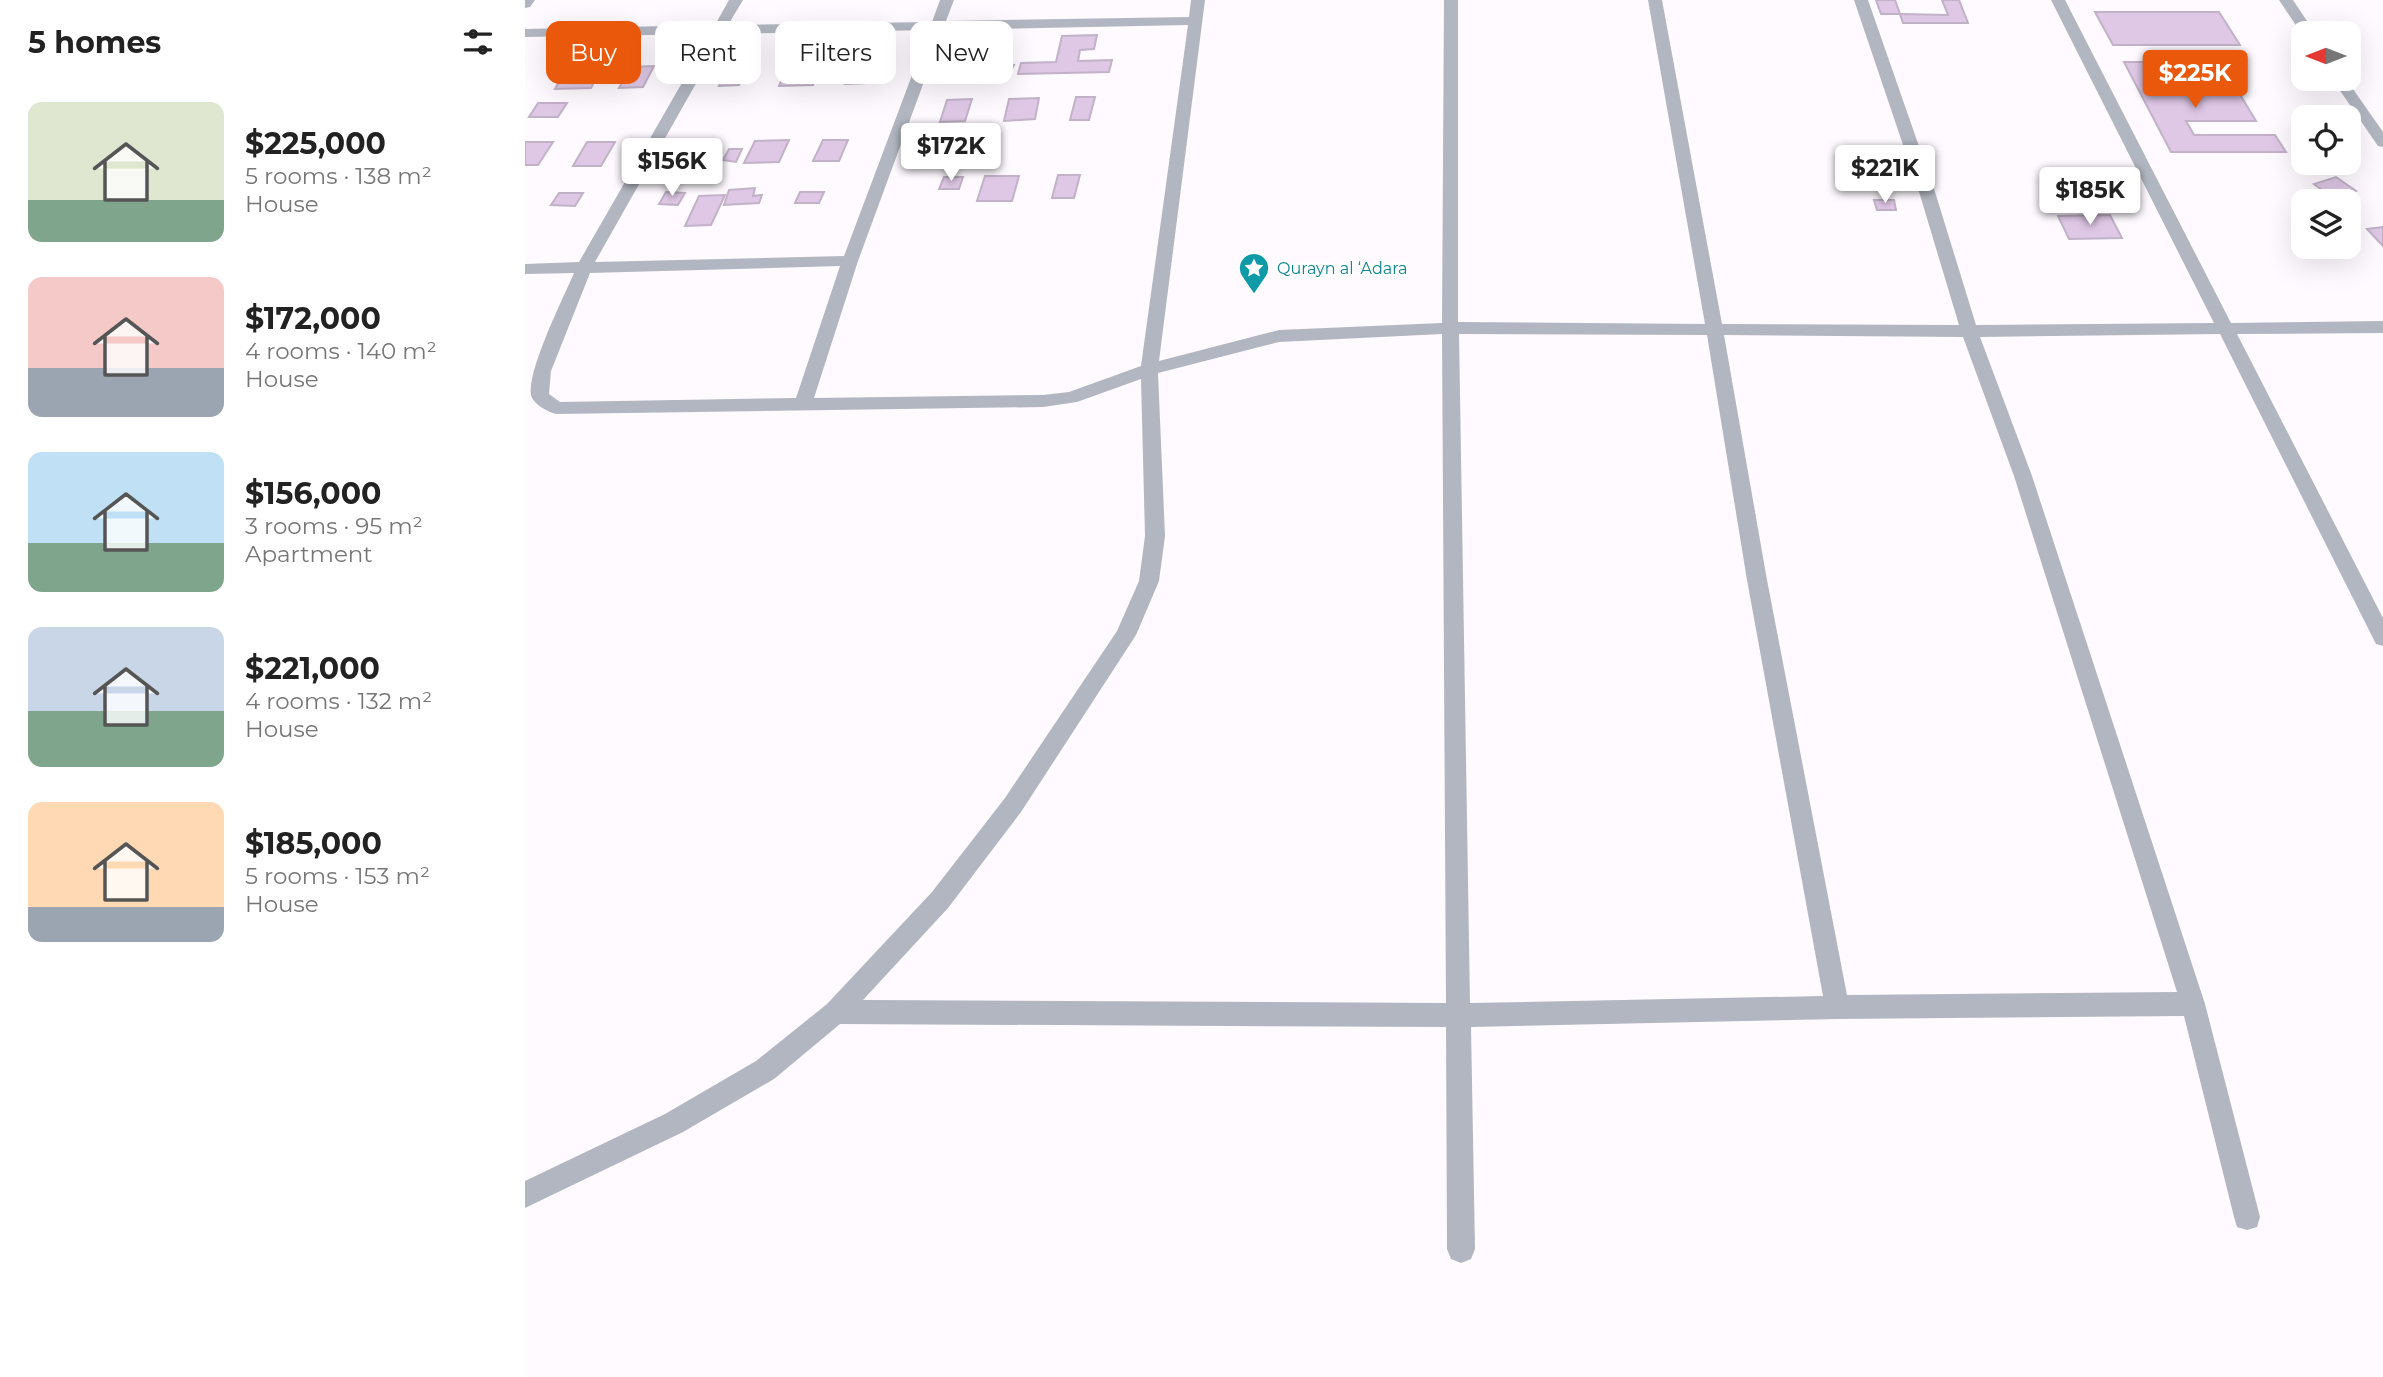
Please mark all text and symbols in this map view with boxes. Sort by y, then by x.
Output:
chip: Buy [546,21,641,84]
chip: Rent [655,21,761,84]
chip: Filters [775,21,896,84]
chip: New [910,21,1013,84]
north arrow [2291,21,2361,91]
map controls [2291,21,2361,259]
icon: filters [459,23,497,61]
text: 5 homes [28,24,161,61]
pin: $225K [2146,50,2244,110]
text: $225K [2159,59,2231,87]
button: locate [2291,105,2361,175]
pin: $172K [902,124,1000,183]
text: $225,000 [245,125,386,162]
icon: home [84,130,168,214]
text: $172K [917,132,985,160]
pin: $156K [623,138,721,198]
pin: $221K [1836,146,1934,205]
text: $156K [638,147,706,175]
text: $221K [1851,154,1919,182]
text: 5 rooms · 138 m² [245,162,432,190]
pin: $185K [2041,168,2139,227]
text: $185K [2055,176,2125,204]
button: layers [2291,189,2361,259]
text: House [245,190,319,218]
place icon: Qurayn al ‘Adara [1237,251,1271,295]
place label: Qurayn al ‘Adara [1277,259,1407,278]
text: $172,000 [245,300,381,337]
icon: home [84,305,168,389]
text: 4 rooms · 140 m² [245,337,437,365]
text: House [245,365,319,393]
text: $156,000 [245,475,381,512]
icon: home [84,480,168,564]
text: 3 rooms · 95 m² [245,512,423,540]
text: Apartment [245,540,373,568]
text: $221,000 [245,650,380,687]
icon: home [84,655,168,739]
text: 4 rooms · 132 m² [245,687,432,715]
text: House [245,715,319,743]
text: $185,000 [245,825,382,862]
icon: home [84,830,168,914]
text: 5 rooms · 153 m² [245,862,430,890]
text: House [245,890,319,918]

